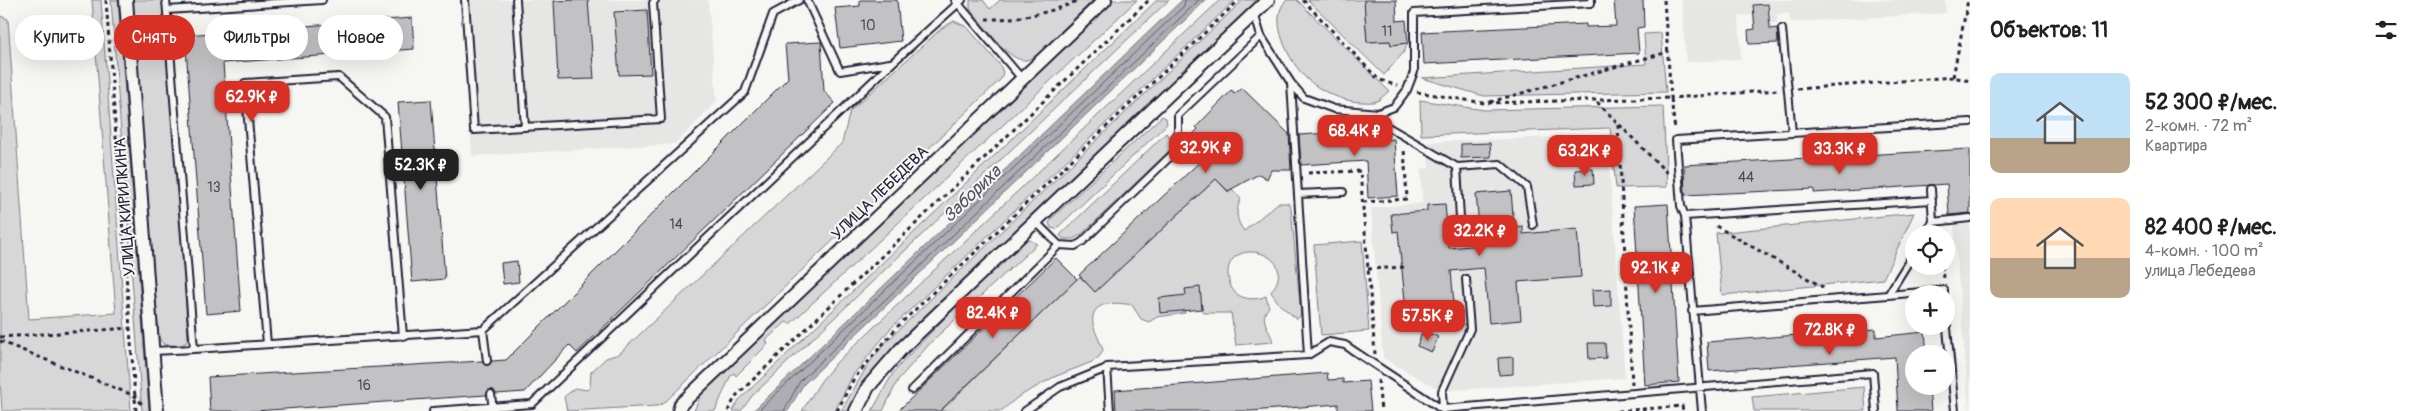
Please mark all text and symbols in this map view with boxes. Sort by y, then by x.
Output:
chip: Купить [15,15,104,60]
chip: Снять [114,15,195,60]
chip: Фильтры [205,15,308,60]
chip: Новое [318,15,403,60]
icon: filters [2372,16,2400,44]
house number: 10 [860,17,876,34]
text: Объектов: 11 [1990,17,2108,44]
house number: 11 [1382,23,1392,40]
pin: 62.9K ₽ [206,80,298,123]
text: 62.9K ₽ [226,87,278,107]
text: 52 300 ₽/мес. [2145,89,2277,116]
icon: home [2030,93,2090,153]
pin: 68.4K ₽ [1309,114,1401,157]
text: 2-комн. · 72 m² [2145,116,2252,136]
text: 68.4K ₽ [1329,121,1381,141]
pin: 32.9K ₽ [1160,132,1252,174]
pin: 33.3K ₽ [1794,132,1886,175]
pin: 63.2K ₽ [1539,134,1631,177]
text: Квартира [2145,136,2207,156]
street label: УЛИЦА КИРИЛКИНА [110,137,140,277]
text: 32.9K ₽ [1180,138,1232,158]
text: 33.3K ₽ [1813,139,1867,159]
text: 63.2K ₽ [1558,141,1612,161]
street label: УЛИЦА ЛЕБЕДЕВА [827,142,933,244]
pin: 52.3K ₽ [375,148,467,191]
text: 52.3K ₽ [395,155,447,175]
water label: Забориха [938,159,1007,227]
house number: 44 [1738,169,1754,186]
house number: 13 [207,179,221,196]
pin: 32.2K ₽ [1434,214,1526,257]
text: 82 400 ₽/мес. [2145,214,2277,241]
house number: 14 [669,216,683,233]
icon: home [2030,218,2090,278]
text: 32.2K ₽ [1453,221,1507,241]
map controls [1905,225,1955,395]
button: locate [1905,225,1955,275]
text: 4-комн. · 100 m² [2145,241,2263,261]
pin: 92.1K ₽ [1610,252,1702,294]
text: 92.1K ₽ [1631,258,1681,278]
text: улица Лебедева [2145,261,2256,281]
button: + [1905,285,1955,335]
pin: 82.4K ₽ [947,296,1039,339]
pin: 57.5K ₽ [1382,300,1474,342]
text: 82.4K ₽ [967,303,1019,323]
text: 57.5K ₽ [1402,306,1454,326]
pin: 72.8K ₽ [1784,314,1876,356]
text: 72.8K ₽ [1804,320,1856,340]
button: − [1905,345,1955,395]
house number: 16 [357,377,371,394]

